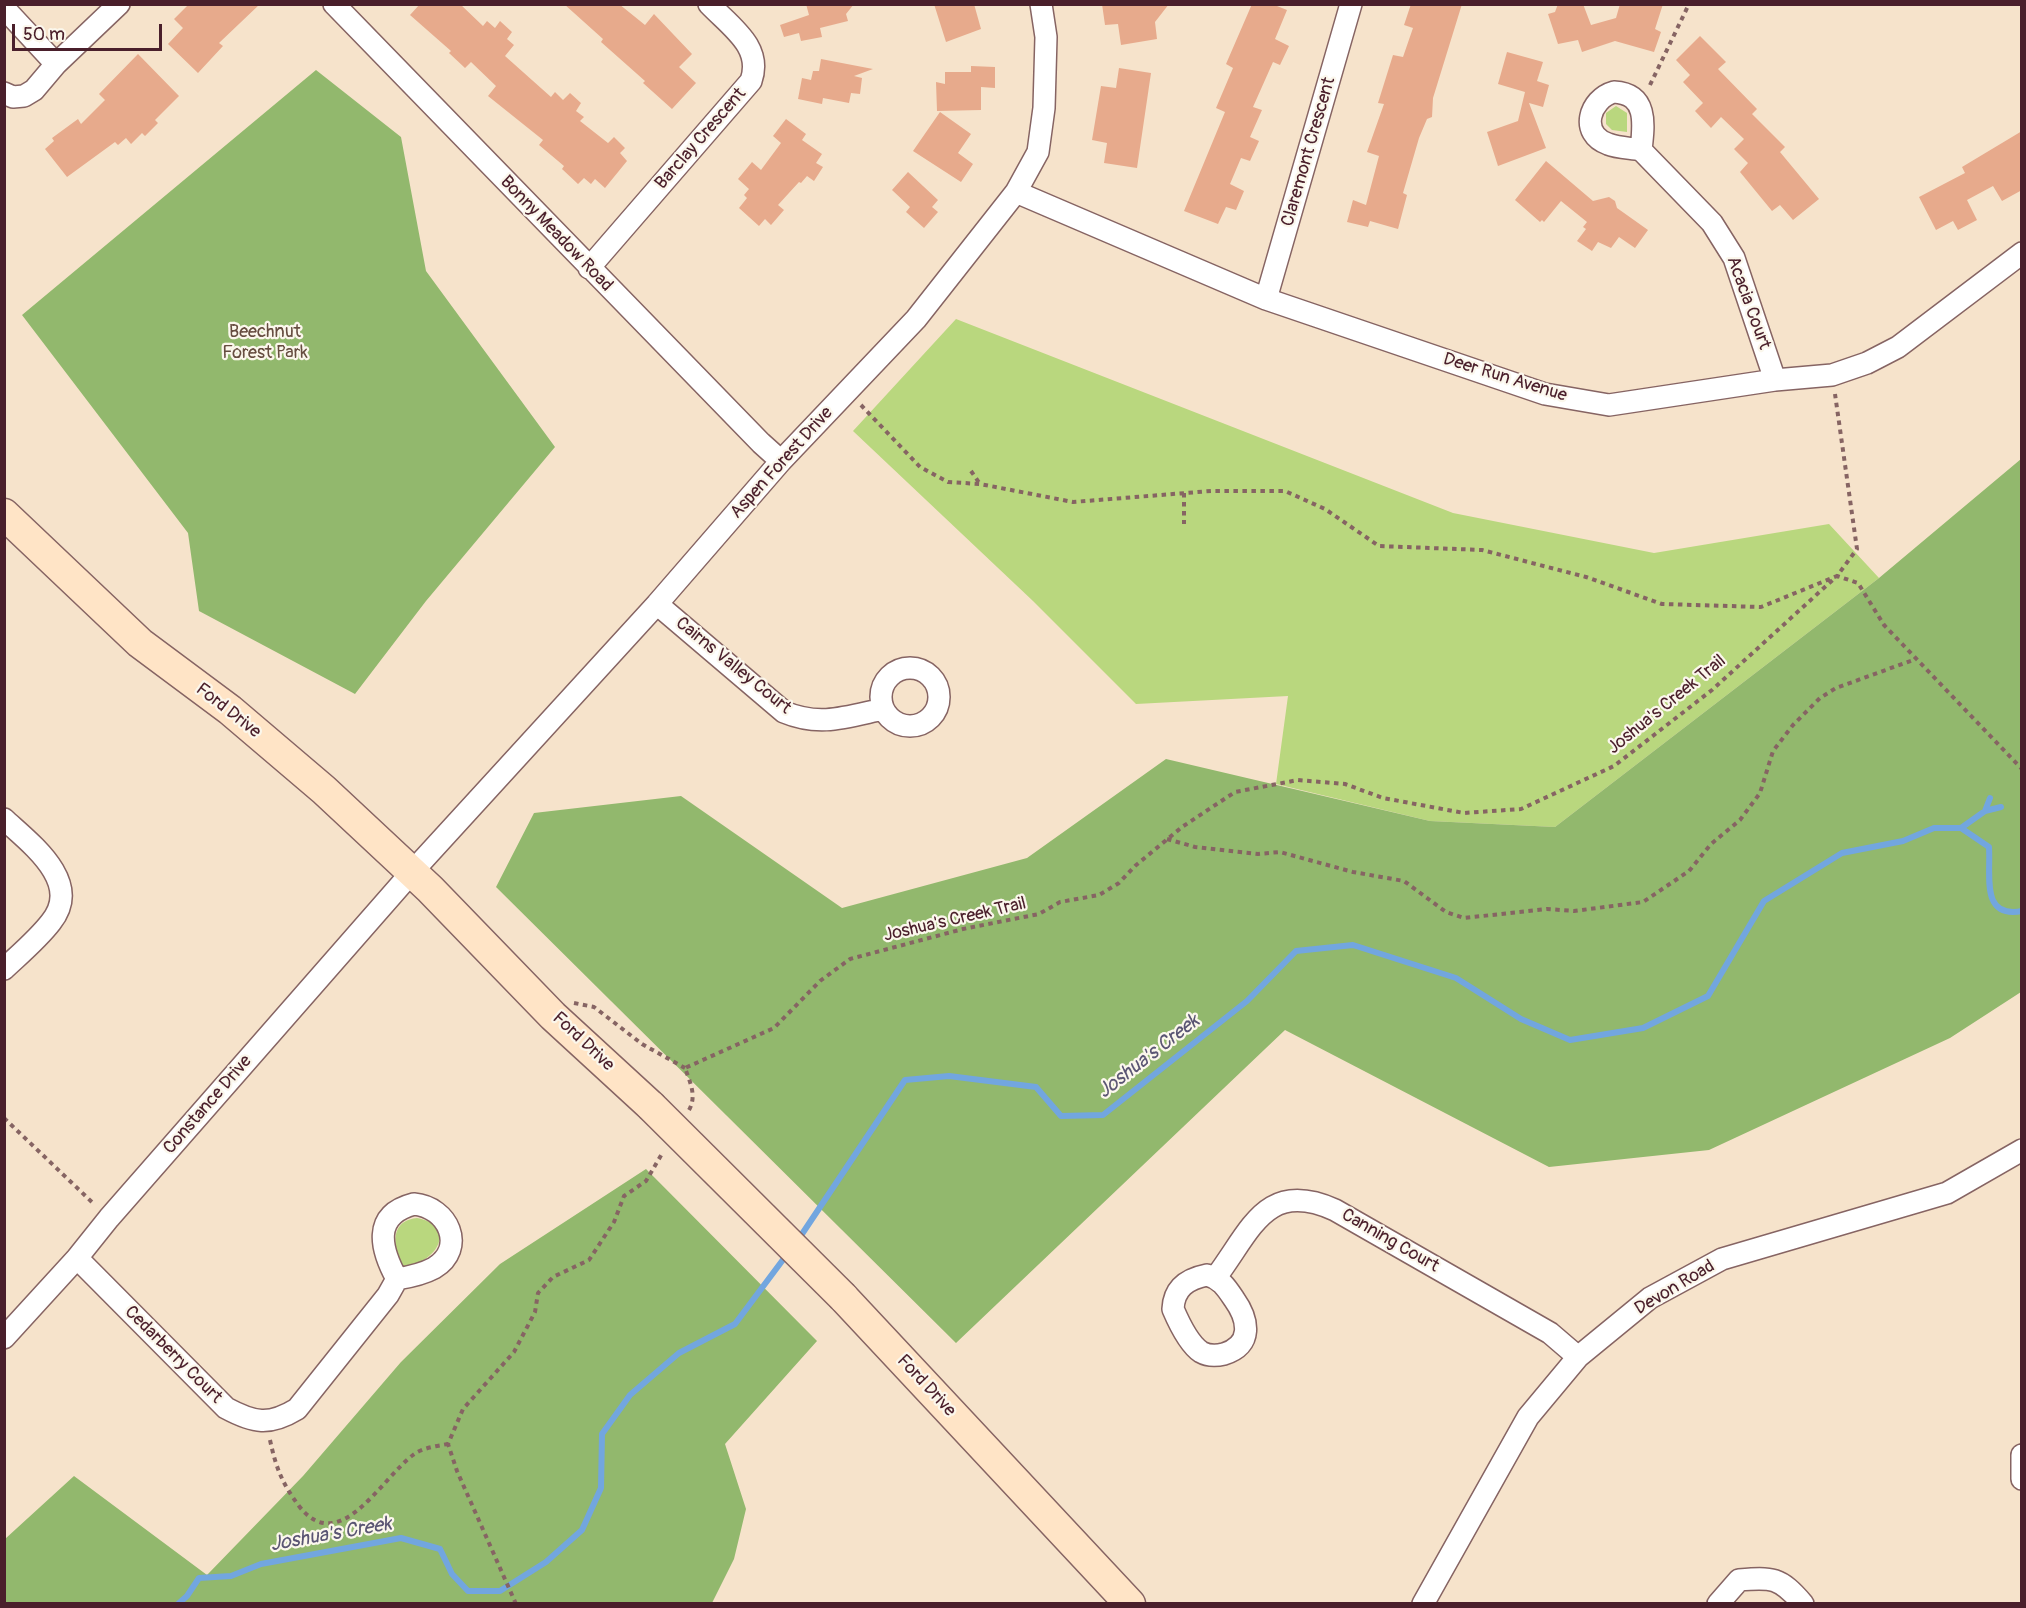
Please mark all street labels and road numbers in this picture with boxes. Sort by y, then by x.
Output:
street label: Claremont Crescent [1277,75,1341,229]
street label: Barclay Crescent [651,84,751,194]
street label: Bonny Meadow Road [495,172,617,296]
street label: Acacia Court [1721,254,1775,352]
street label: Deer Run Avenue [1441,349,1569,407]
street label: Aspen Forest Drive [726,403,838,523]
street label: Cairns Valley Court [671,613,795,719]
street label: Joshua's Creek Trail [1604,651,1730,759]
street label: Ford Drive [191,679,265,743]
street label: Joshua's Creek Trail [882,893,1028,947]
street label: Ford Drive [548,1008,618,1076]
street label: Constance Drive [159,1051,257,1159]
street label: Canning Court [1337,1204,1443,1278]
street label: Devon Road [1631,1256,1719,1320]
street label: Cedarberry Court [120,1302,226,1408]
street label: Ford Drive [892,1351,960,1421]

